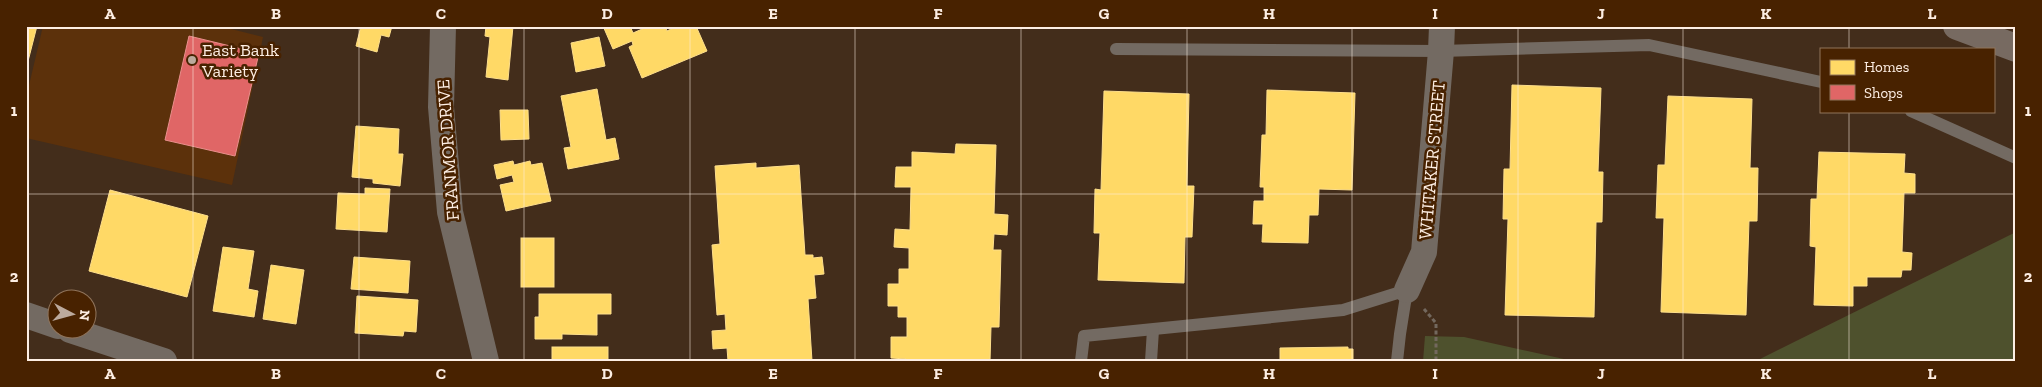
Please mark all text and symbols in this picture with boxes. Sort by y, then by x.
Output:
text: A [105,4,116,23]
text: B [271,4,281,23]
text: C [436,4,446,23]
text: D [601,4,613,23]
text: E [768,4,778,23]
text: F [933,4,943,23]
text: G [1099,4,1110,23]
text: H [1263,4,1275,23]
text: I [1432,4,1438,23]
text: J [1597,4,1605,23]
text: K [1761,4,1772,23]
text: L [1928,4,1937,23]
place label: East Bank Variety [201,39,280,82]
legend [1820,48,1994,112]
marker: East Bank Variety [186,54,198,66]
text: Homes [1864,58,1909,76]
street label: FRANMOR DRIVE [432,79,464,221]
street label: WHITAKER STREET [1414,80,1450,240]
text: Shops [1864,84,1903,102]
text: 1 [11,101,18,120]
text: 1 [2025,101,2032,120]
text: 2 [10,267,19,286]
text: 2 [2024,267,2033,286]
north arrow [48,290,98,340]
text: N [75,309,93,322]
text: A [105,364,116,383]
text: B [271,364,281,383]
text: C [436,364,446,383]
text: D [601,364,613,383]
text: E [768,364,778,383]
text: F [933,364,943,383]
text: G [1099,364,1110,383]
text: H [1263,364,1275,383]
text: I [1432,364,1438,383]
text: J [1597,364,1605,383]
text: K [1761,364,1772,383]
text: L [1928,364,1937,383]

